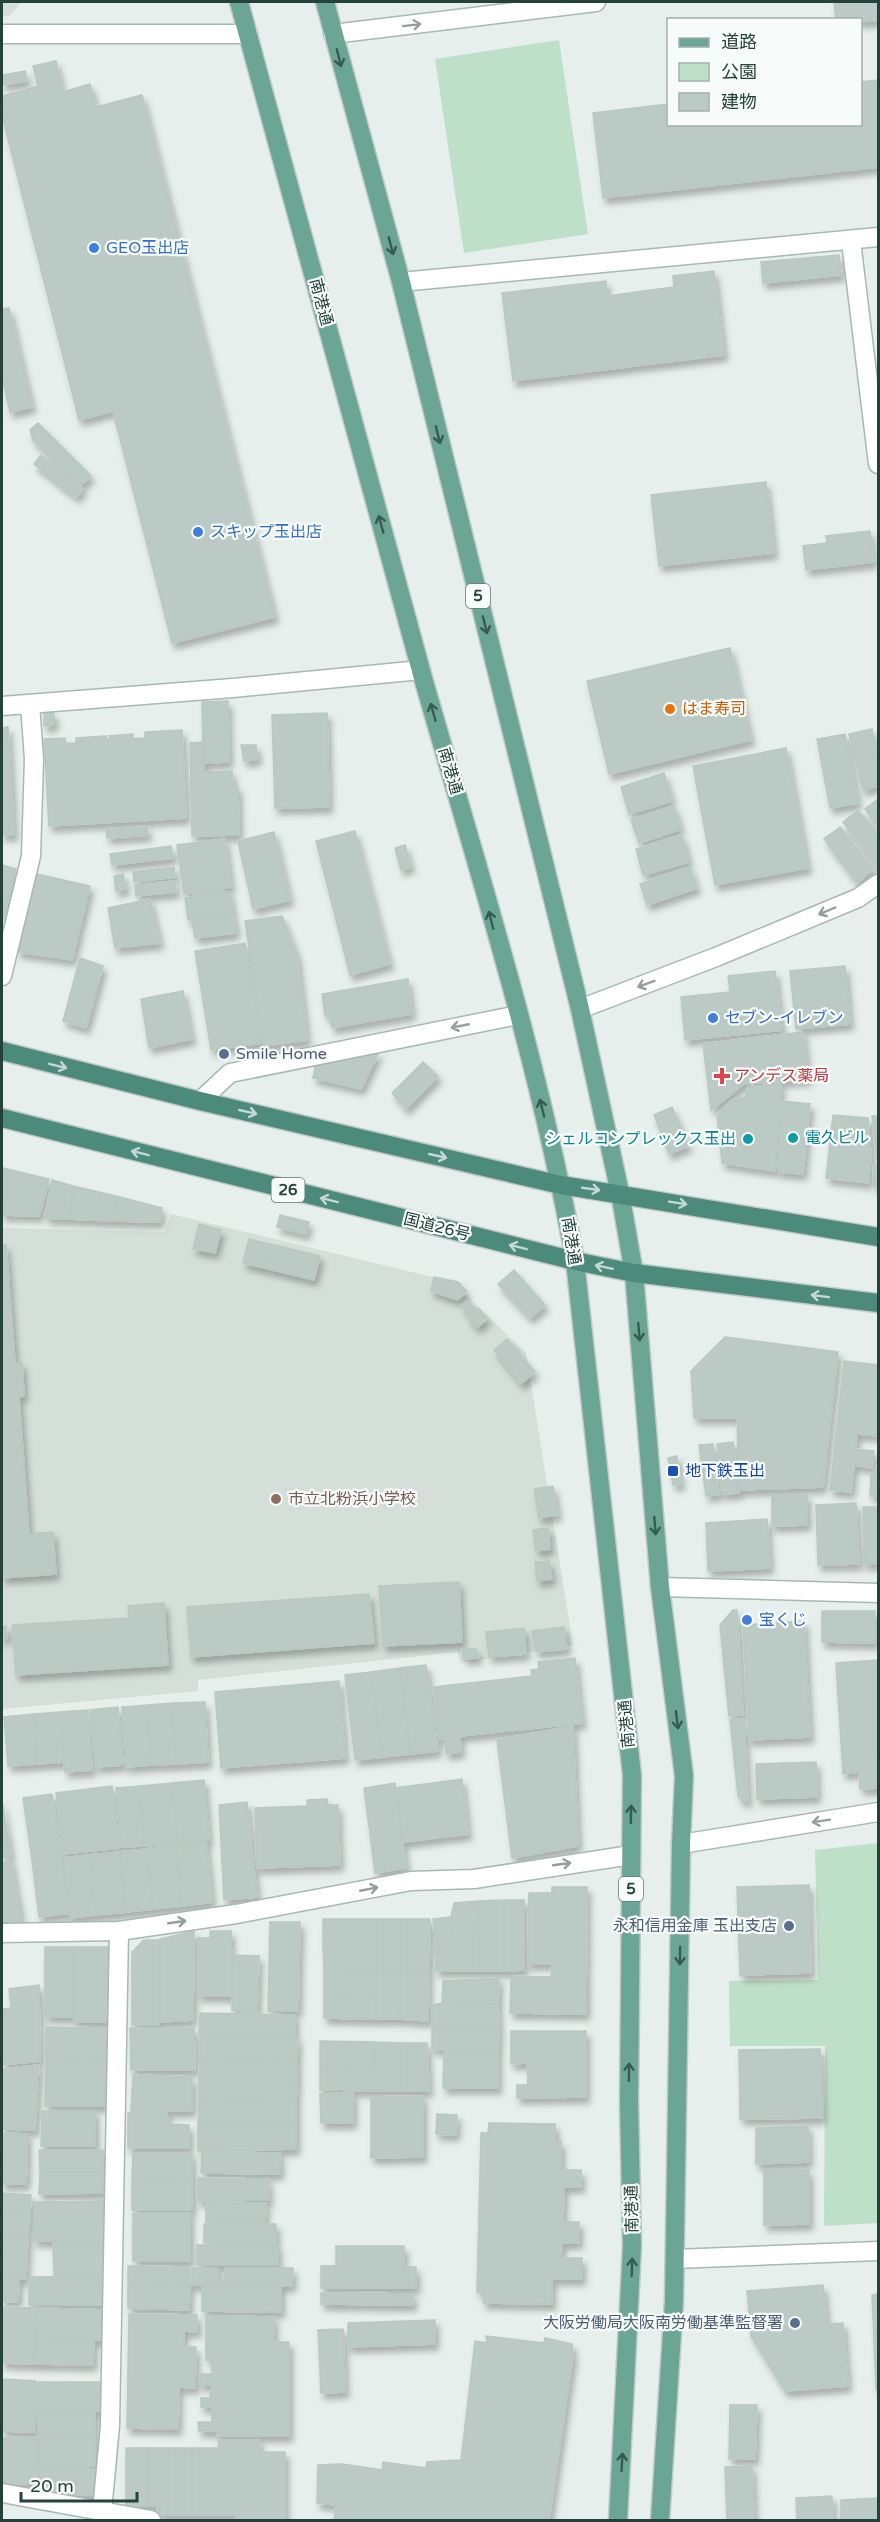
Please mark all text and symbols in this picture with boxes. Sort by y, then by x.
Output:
legend [667,18,862,126]
one-way arrow [401,19,421,30]
text: 道路 [721,31,757,53]
one-way arrow [334,48,346,67]
text: 公園 [721,61,757,83]
text: 建物 [721,91,757,113]
one-way arrow [385,236,397,255]
place label: GEO玉出店 [106,238,189,258]
marker: GEO玉出店 [87,241,101,255]
street label: 南港通 [305,276,337,328]
one-way arrow [433,426,445,445]
one-way arrow [375,514,387,533]
place label: スキップ玉出店 [210,522,322,542]
marker: スキップ玉出店 [191,525,205,539]
road number: 5 [466,584,490,608]
one-way arrow [479,615,491,634]
place label: はま寿司 [682,699,746,719]
one-way arrow [427,702,438,721]
marker: はま寿司 [663,702,677,716]
street label: 南港通 [434,745,466,797]
one-way arrow [818,906,836,917]
one-way arrow [485,910,496,929]
one-way arrow [637,979,656,990]
place label: セブン-イレブン [725,1008,844,1028]
marker: セブン-イレブン [706,1011,720,1025]
one-way arrow [451,1021,471,1032]
place label: Smile Home [236,1044,327,1064]
marker: Smile Home [217,1047,231,1061]
one-way arrow [48,1060,67,1072]
place label: アンデス薬局 [734,1066,829,1086]
marker: アンデス薬局 [715,1069,729,1083]
one-way arrow [536,1099,547,1118]
one-way arrow [237,1107,257,1118]
place label: 電久ビル [805,1128,869,1148]
place label: シェルコンプレックス玉出 [545,1129,736,1149]
marker: 電久ビル [786,1131,800,1145]
marker: シェルコンプレックス玉出 [741,1132,755,1146]
one-way arrow [131,1146,150,1158]
one-way arrow [427,1151,447,1162]
road number: 26 [272,1178,304,1202]
one-way arrow [580,1184,600,1195]
one-way arrow [320,1194,339,1206]
one-way arrow [667,1198,687,1209]
street label: 国道26号 [402,1209,472,1245]
street label: 南港通 [557,1216,585,1266]
one-way arrow [509,1241,528,1253]
one-way arrow [595,1261,615,1272]
one-way arrow [811,1290,831,1301]
one-way arrow [634,1321,645,1341]
place label: 地下鉄玉出 [685,1461,765,1481]
marker: 地下鉄玉出 [666,1464,680,1478]
place label: 市立北粉浜小学校 [288,1489,416,1509]
marker: 市立北粉浜小学校 [269,1492,283,1506]
one-way arrow [650,1516,661,1536]
place label: 宝くじ [759,1610,807,1630]
marker: 宝くじ [740,1613,754,1627]
street label: 南港通 [615,1699,639,1749]
one-way arrow [672,1709,683,1729]
one-way arrow [625,1805,637,1825]
one-way arrow [811,1816,831,1827]
one-way arrow [552,1858,571,1869]
road number: 5 [619,1877,643,1901]
one-way arrow [359,1883,378,1894]
place label: 永和信用金庫 玉出支店 [613,1916,777,1936]
one-way arrow [167,1917,186,1928]
marker: 永和信用金庫 玉出支店 [782,1919,796,1933]
one-way arrow [674,1946,685,1966]
one-way arrow [623,2063,635,2083]
street label: 南港通 [622,2185,642,2233]
one-way arrow [626,2258,637,2278]
place label: 大阪労働局大阪南労働基準監督署 [543,2313,783,2333]
marker: 大阪労働局大阪南労働基準監督署 [788,2316,802,2330]
one-way arrow [616,2453,627,2473]
scale bar [21,2465,136,2503]
text: 20 m [30,2475,74,2497]

